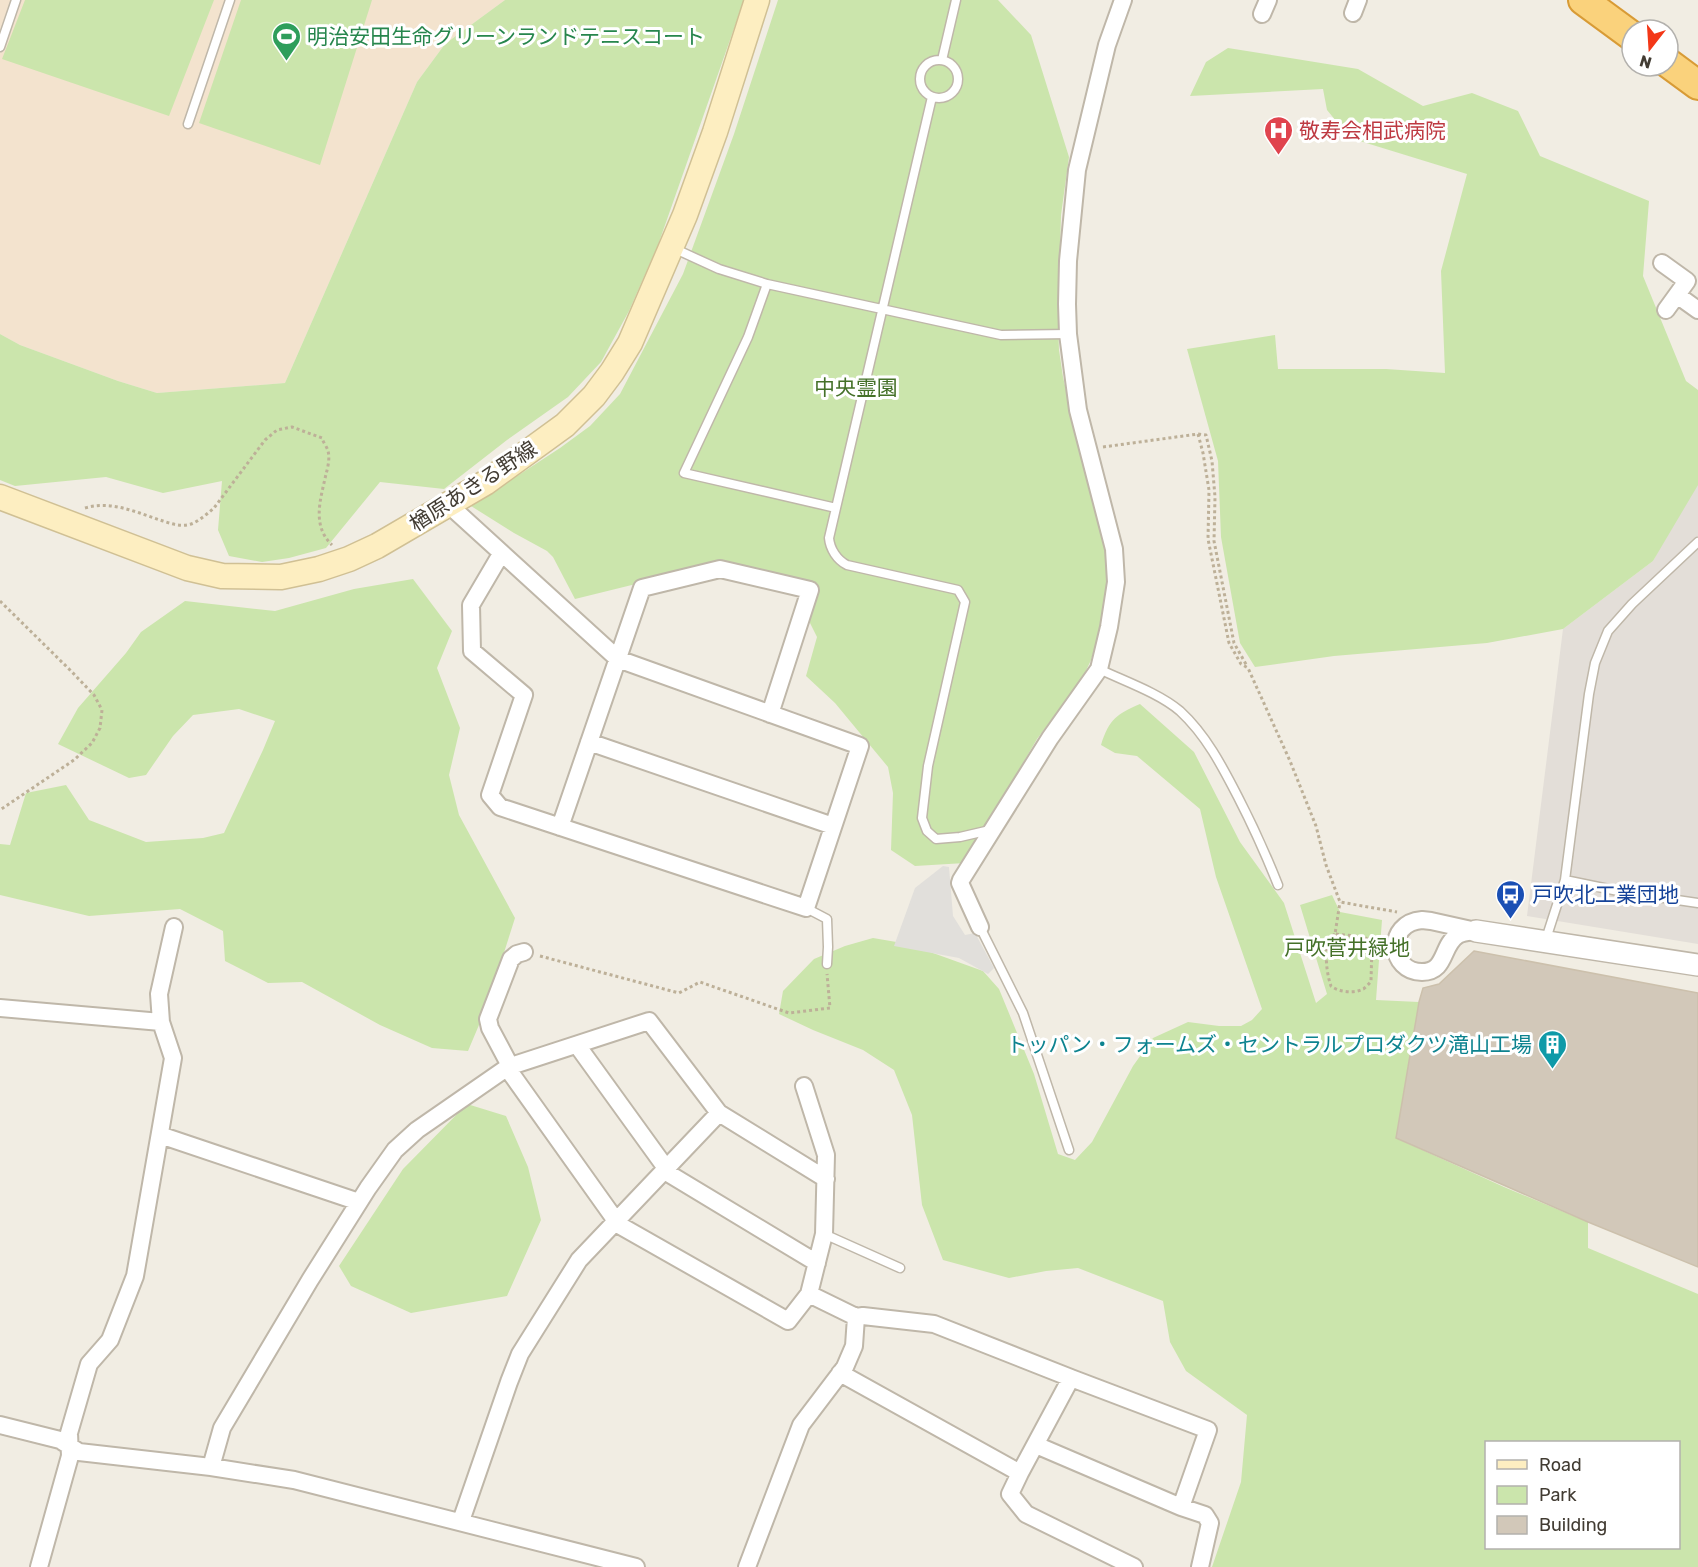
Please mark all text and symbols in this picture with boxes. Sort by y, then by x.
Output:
north arrow [1620,18,1680,78]
sports icon: 明治安田生命グリーンランドテニスコート [270,20,302,62]
place label: 明治安田生命グリーンランドテニスコート [307,24,705,49]
text: N [1637,51,1654,73]
hospital icon: 敬寿会相武病院 [1262,114,1294,156]
place label: 敬寿会相武病院 [1299,118,1446,143]
park label: 中央霊園 [814,375,898,400]
street label: 楢原あきる野線 [405,436,541,536]
bus stop icon: 戸吹北工業団地 [1495,878,1527,920]
place label: 戸吹北工業団地 [1532,882,1679,907]
park label: 戸吹菅井緑地 [1284,935,1410,960]
building icon: トッパン・フォームズ・セントラルプロダクツ滝山工場 [1537,1028,1569,1070]
place label: トッパン・フォームズ・セントラルプロダクツ滝山工場 [1007,1032,1532,1057]
legend [1485,1441,1680,1549]
text: Road [1539,1454,1582,1476]
text: Park [1539,1484,1577,1506]
text: Building [1539,1514,1607,1536]

